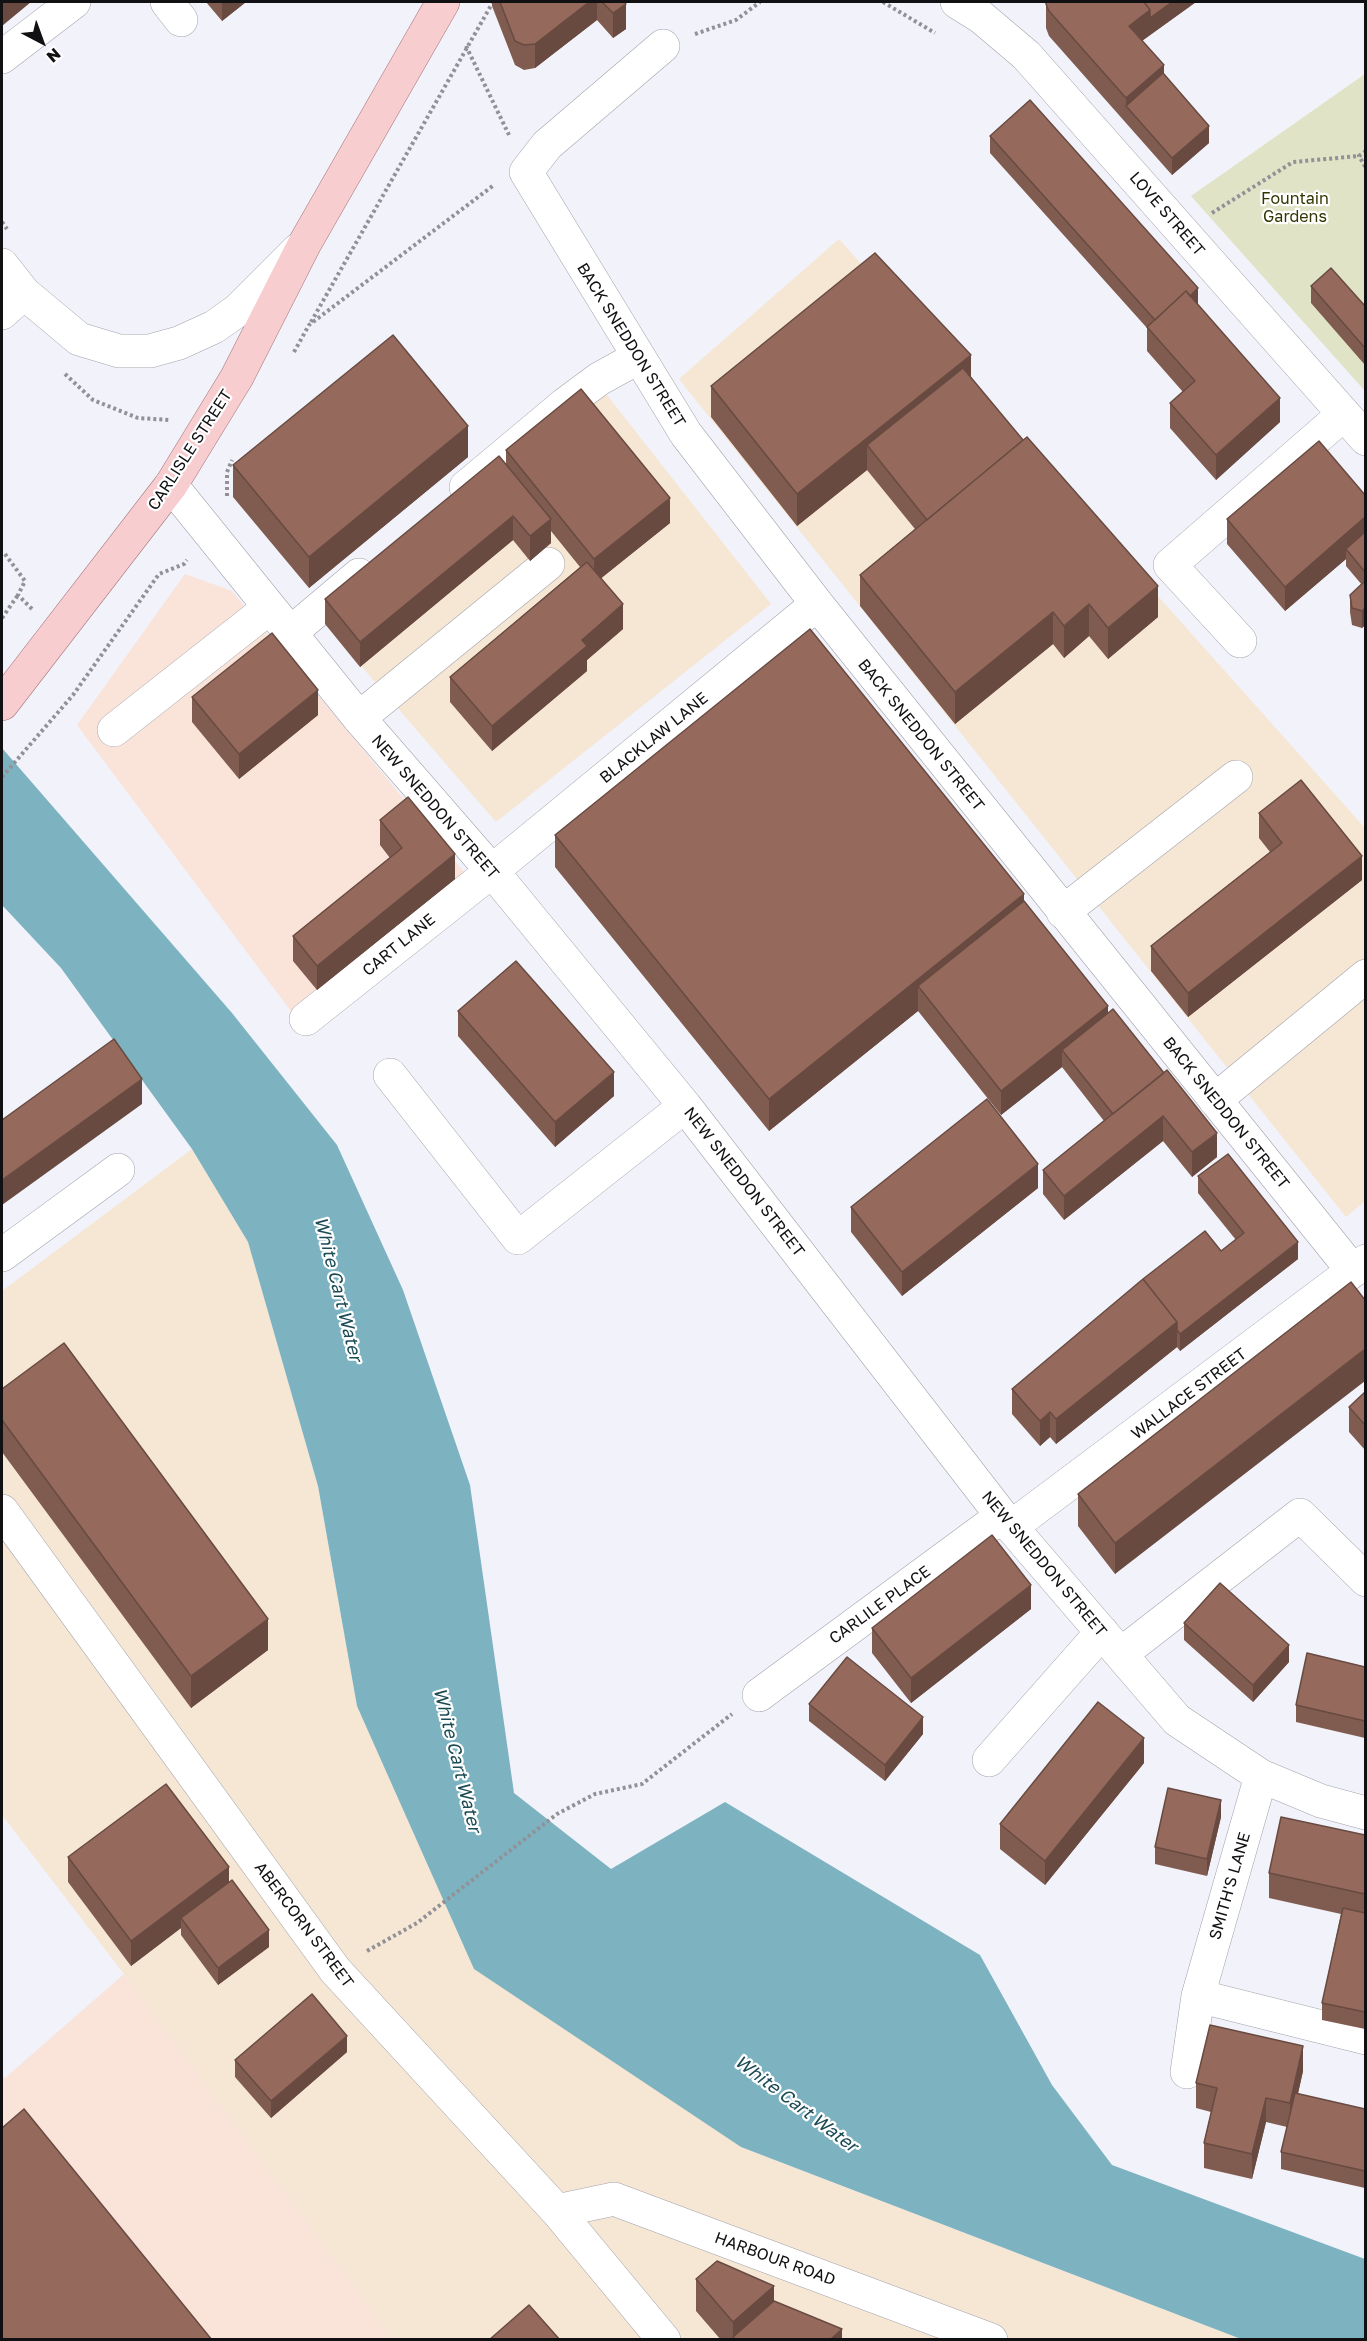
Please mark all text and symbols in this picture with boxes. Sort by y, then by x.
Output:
north arrow [12,12,72,72]
text: N [43,44,65,67]
street label: LOVE STREET [1125,168,1209,260]
park label: Fountain Gardens [1261,189,1329,227]
street label: BACK SNEDDON STREET [573,259,689,431]
street label: CARLISLE STREET [144,386,236,514]
street label: BACK SNEDDON STREET [854,655,988,815]
street label: BLACKLAW LANE [596,689,712,787]
street label: NEW SNEDDON STREET [367,731,503,883]
street label: CART LANE [359,910,439,980]
street label: BACK SNEDDON STREET [1159,1033,1293,1193]
street label: NEW SNEDDON STREET [680,1103,808,1261]
water label: White Cart Water [310,1215,366,1363]
street label: WALLACE STREET [1128,1344,1250,1444]
street label: NEW SNEDDON STREET [977,1487,1111,1641]
street label: CARLILE PLACE [826,1562,934,1648]
water label: White Cart Water [429,1686,485,1834]
street label: SMITH'S LANE [1205,1830,1255,1942]
street label: ABERCORN STREET [250,1858,358,1992]
water label: White Cart Water [730,2051,862,2157]
street label: HARBOUR ROAD [712,2228,838,2290]

